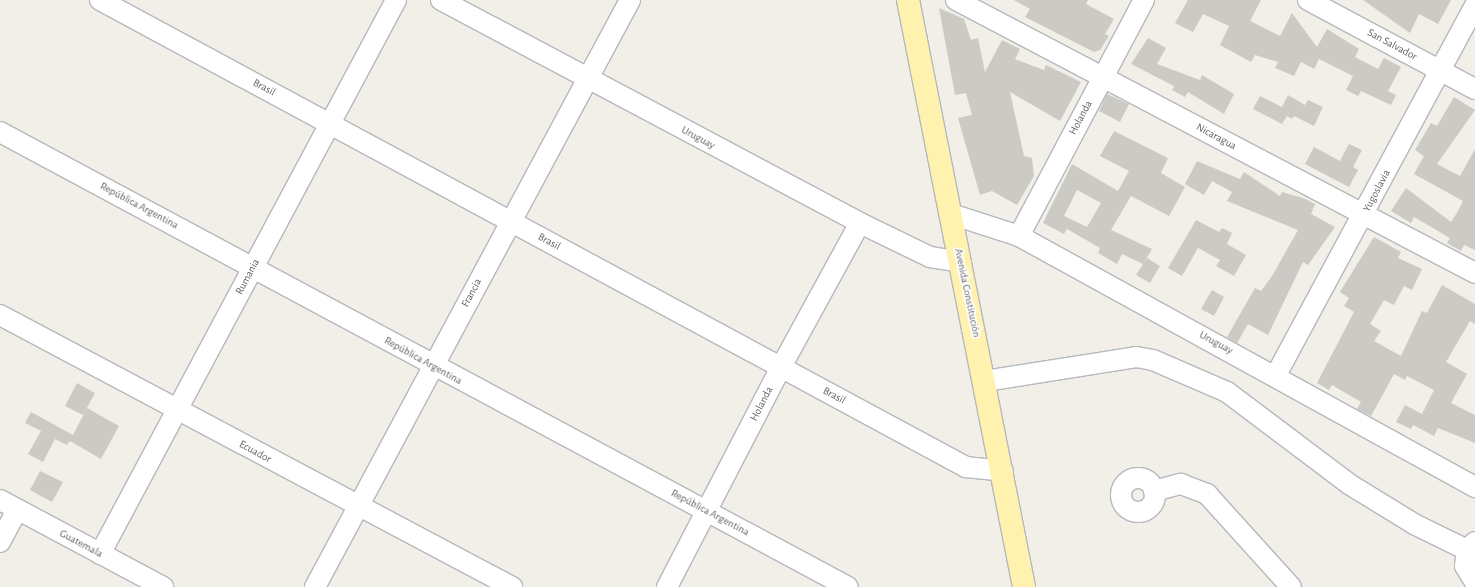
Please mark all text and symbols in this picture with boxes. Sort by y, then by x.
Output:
street label: San Salvador [1365,26,1419,64]
street label: Brasil [250,77,278,99]
street label: Holanda [1067,99,1095,137]
street label: Nicaragua [1194,121,1238,153]
street label: Uruguay [679,124,717,152]
street label: Yugoslavia [1360,168,1394,214]
street label: República Argentina [98,180,180,232]
street label: Brasil [535,231,563,253]
street label: Avenida Constitución [951,247,983,339]
street label: Rumania [233,257,263,297]
street label: Francia [459,276,485,310]
street label: Uruguay [1197,329,1235,357]
street label: República Argentina [382,334,464,388]
street label: Holanda [748,385,776,423]
street label: Brasil [820,385,848,407]
street label: Ecuador [237,438,273,466]
street label: República Argentina [669,487,751,539]
street label: Guatemala [57,527,105,561]

